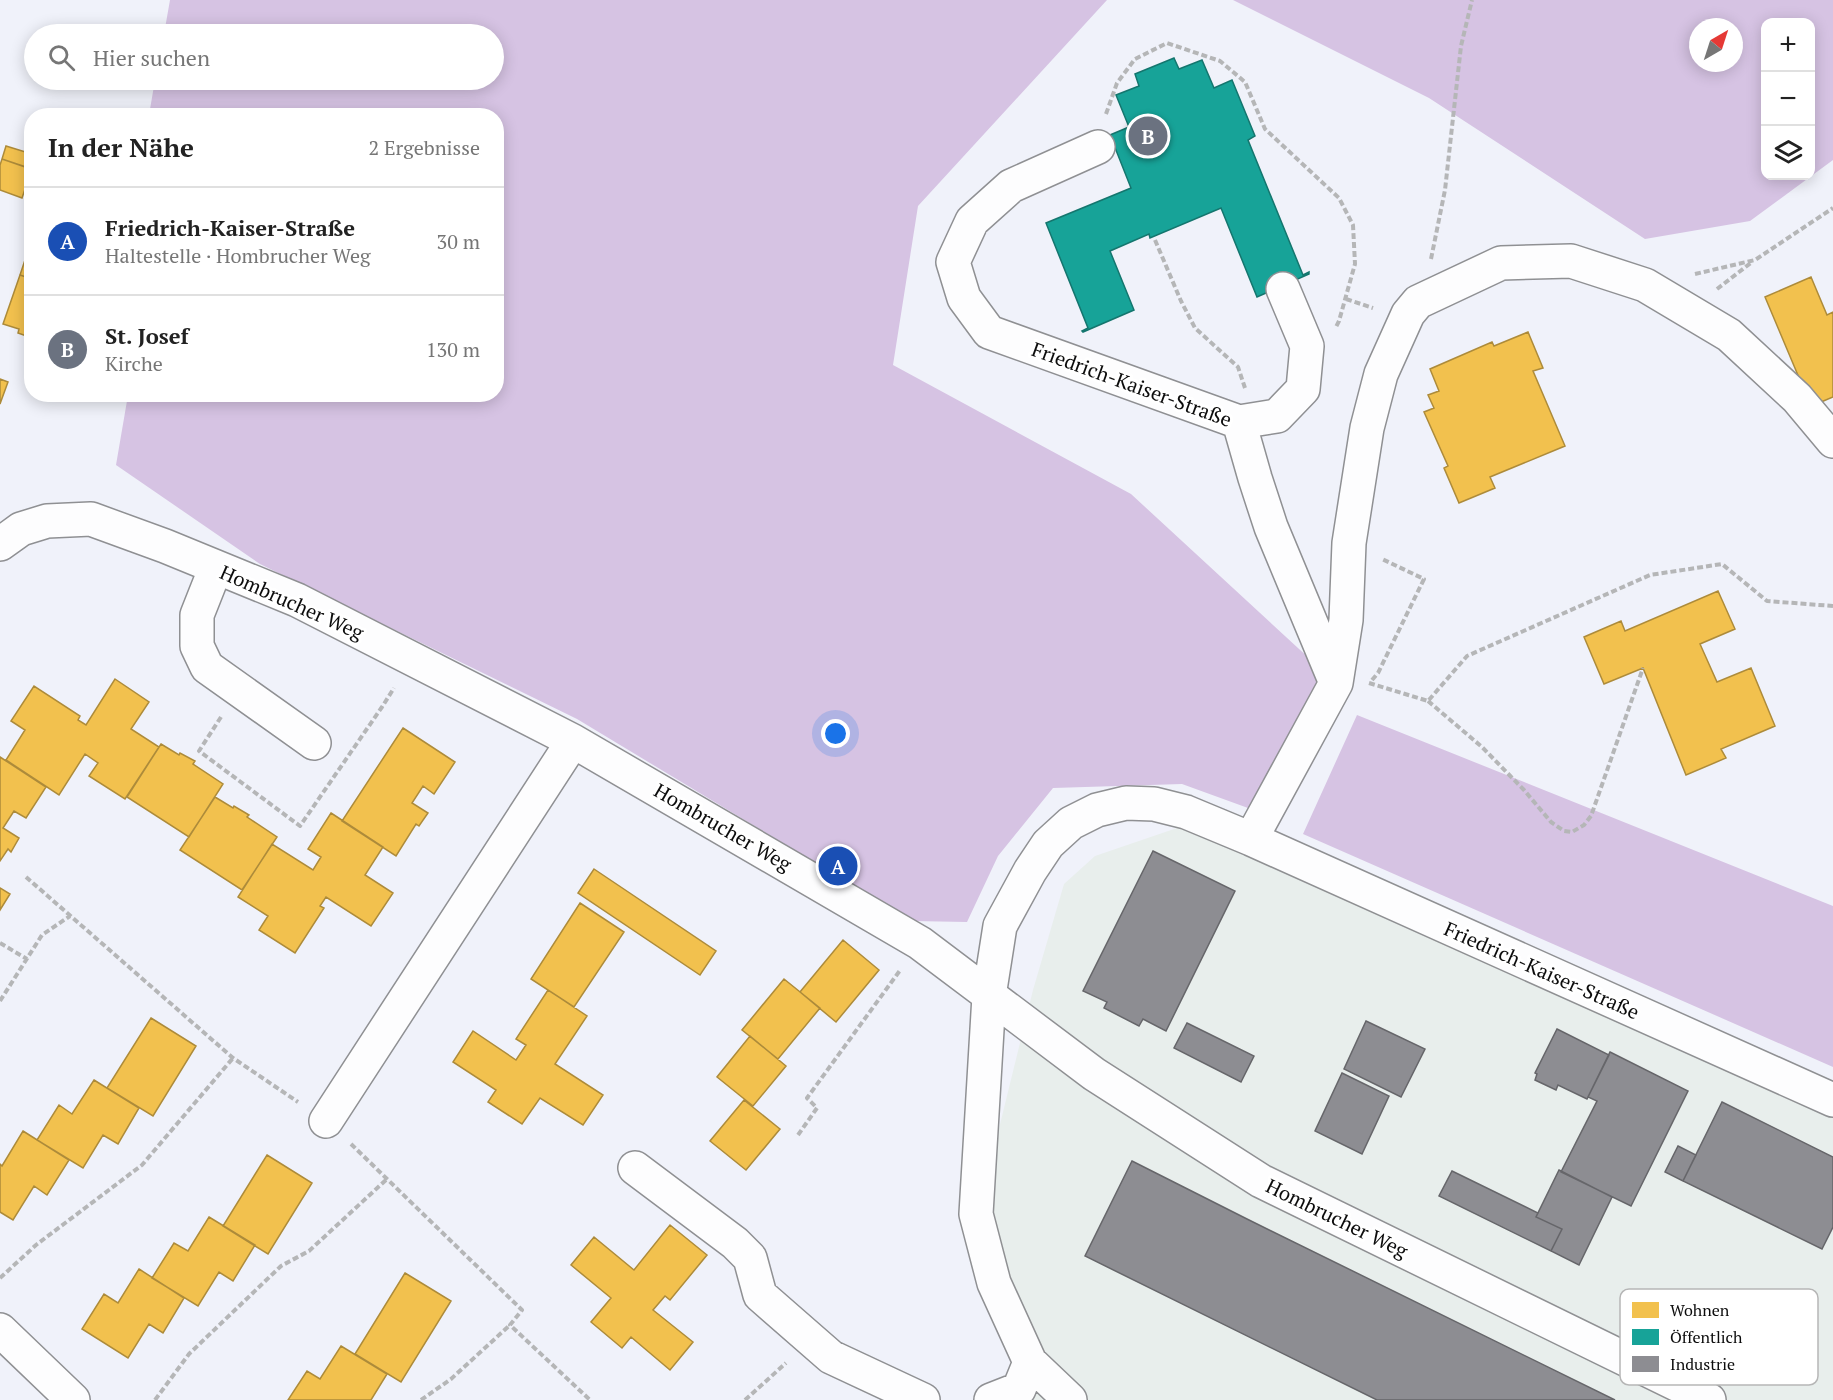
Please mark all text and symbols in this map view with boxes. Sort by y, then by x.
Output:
north arrow [1689,18,1743,72]
map controls [1761,18,1815,180]
button: + [1761,18,1815,72]
search box [24,24,504,90]
icon: search [45,41,78,74]
text: Hier suchen [93,43,210,72]
button: − [1761,72,1815,126]
pin: B [1128,114,1168,158]
button: layers [1761,126,1815,180]
text: In der Nähe [48,130,194,164]
text: 2 Ergebnisse [368,134,480,161]
text: Friedrich-Kaiser-Straße [105,213,355,242]
text: A [60,228,75,255]
text: 30 m [437,228,480,255]
text: Haltestelle · Hombrucher Weg [105,242,370,269]
text: St. Josef [105,321,189,350]
street label: Friedrich-Kaiser-Straße [1028,335,1236,433]
text: B [61,336,74,363]
text: 130 m [426,336,480,363]
text: Kirche [105,350,163,377]
street label: Hombrucher Weg [216,558,369,646]
your location [821,719,850,748]
street label: Hombrucher Weg [649,777,797,878]
pin: A [818,844,858,888]
street label: Friedrich-Kaiser-Straße [1440,915,1644,1025]
street label: Hombrucher Weg [1262,1172,1413,1264]
legend [1620,1289,1818,1385]
text: Wohnen [1670,1299,1730,1321]
text: Öffentlich [1670,1326,1743,1348]
text: Industrie [1670,1353,1735,1375]

